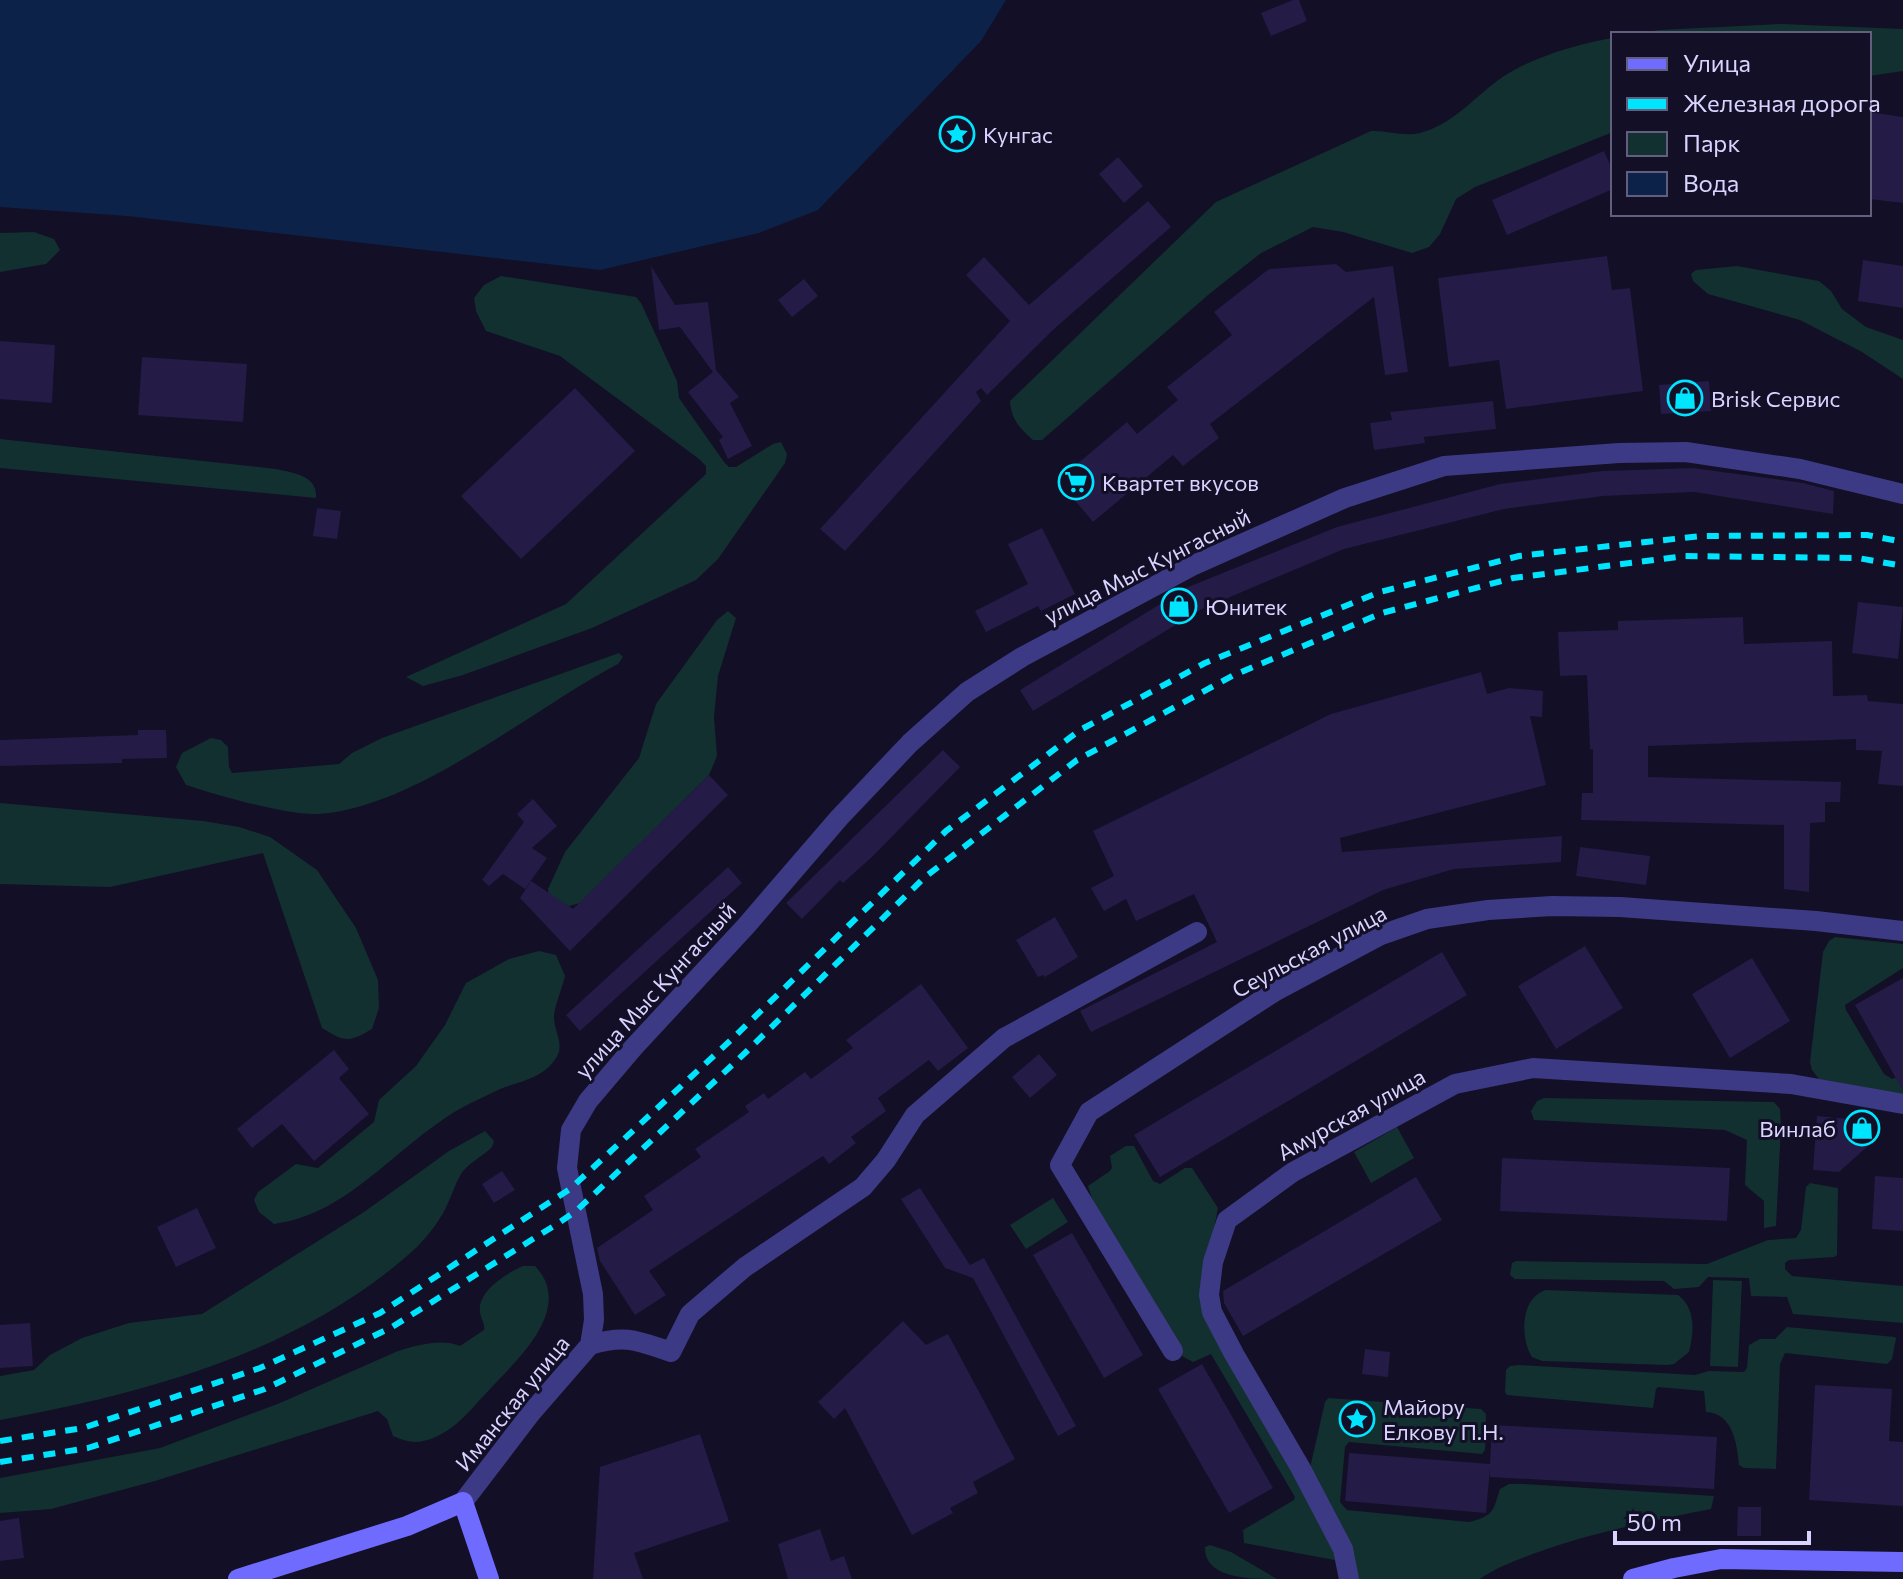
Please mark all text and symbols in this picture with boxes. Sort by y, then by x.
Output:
legend [1611,32,1871,216]
text: Улица [1683,48,1751,77]
text: Железная дорога [1683,88,1881,117]
place icon: Кунгас [938,115,976,153]
place label: Кунгас [983,121,1053,148]
text: Парк [1683,128,1740,157]
text: Вода [1683,168,1739,197]
shop icon: Brisk Сервис [1666,379,1704,417]
place label: Brisk Сервис [1711,385,1841,412]
supermarket icon: Квартет вкусов [1057,463,1095,501]
place label: Квартет вкусов [1102,469,1259,496]
street label: улица Мыс Кунгасный [1040,502,1254,630]
shop icon: Юнитек [1160,587,1198,625]
place label: Юнитек [1205,593,1288,620]
street label: улица Мыс Кунгасный [569,896,741,1084]
street label: Сеульская улица [1227,899,1391,1003]
street label: Амурская улица [1272,1062,1430,1166]
shop icon: Винлаб [1843,1109,1881,1147]
place label: Винлаб [1759,1115,1836,1142]
street label: Иманская улица [449,1330,575,1476]
place label: Майору Елкову П.Н. [1383,1393,1504,1445]
place icon: Майору Елкову П.Н. [1338,1400,1376,1438]
scale bar [1615,1495,1809,1545]
text: 50 m [1627,1507,1682,1536]

